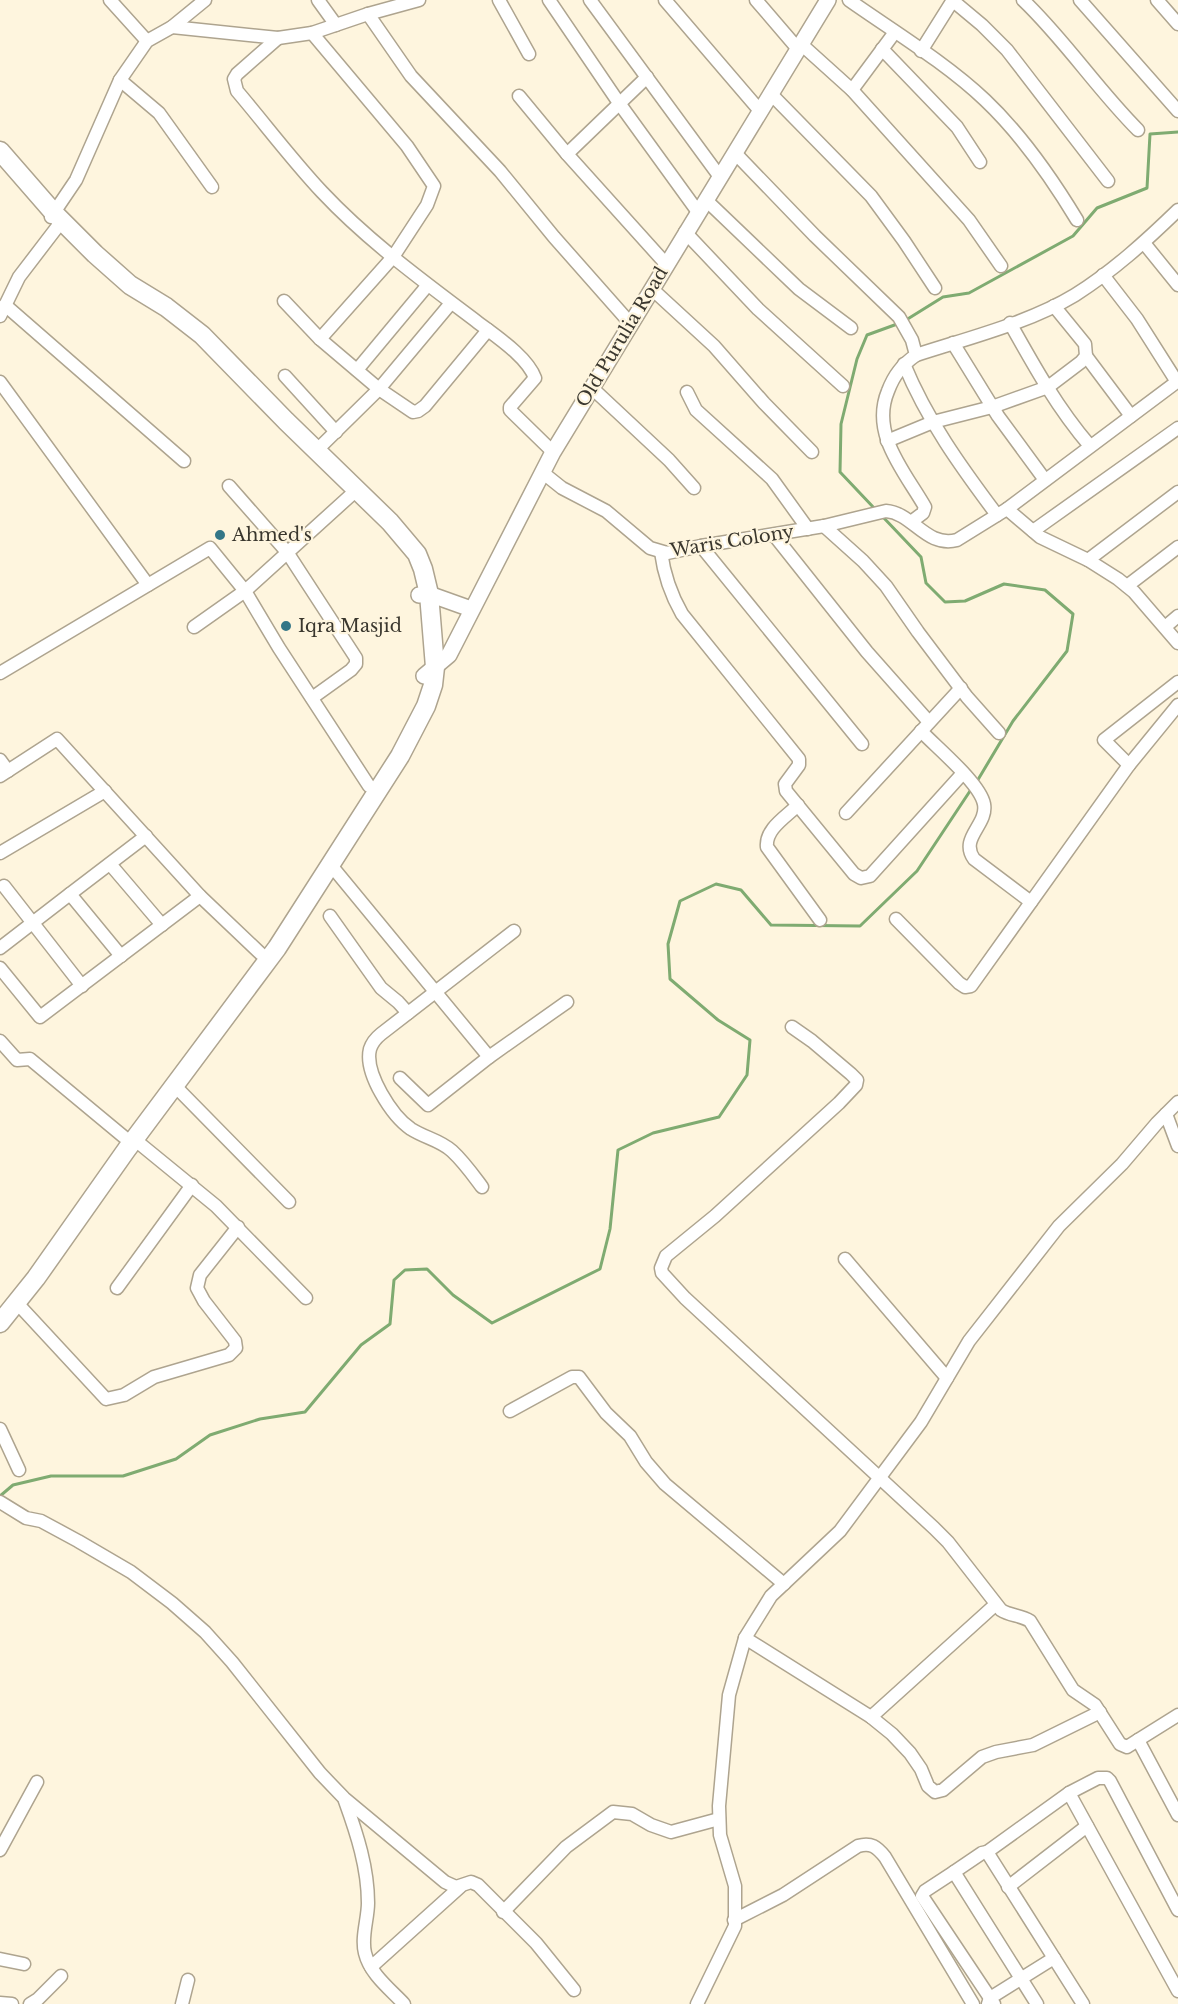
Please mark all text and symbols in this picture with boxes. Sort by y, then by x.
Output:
street label: Old Purulia Road [571,263,673,411]
street label: Waris Colony [668,520,796,562]
place label: Ahmed's [231,524,312,546]
marker: Ahmed's [213,528,227,542]
place label: Iqra Masjid [298,615,402,637]
marker: Iqra Masjid [279,619,293,633]

